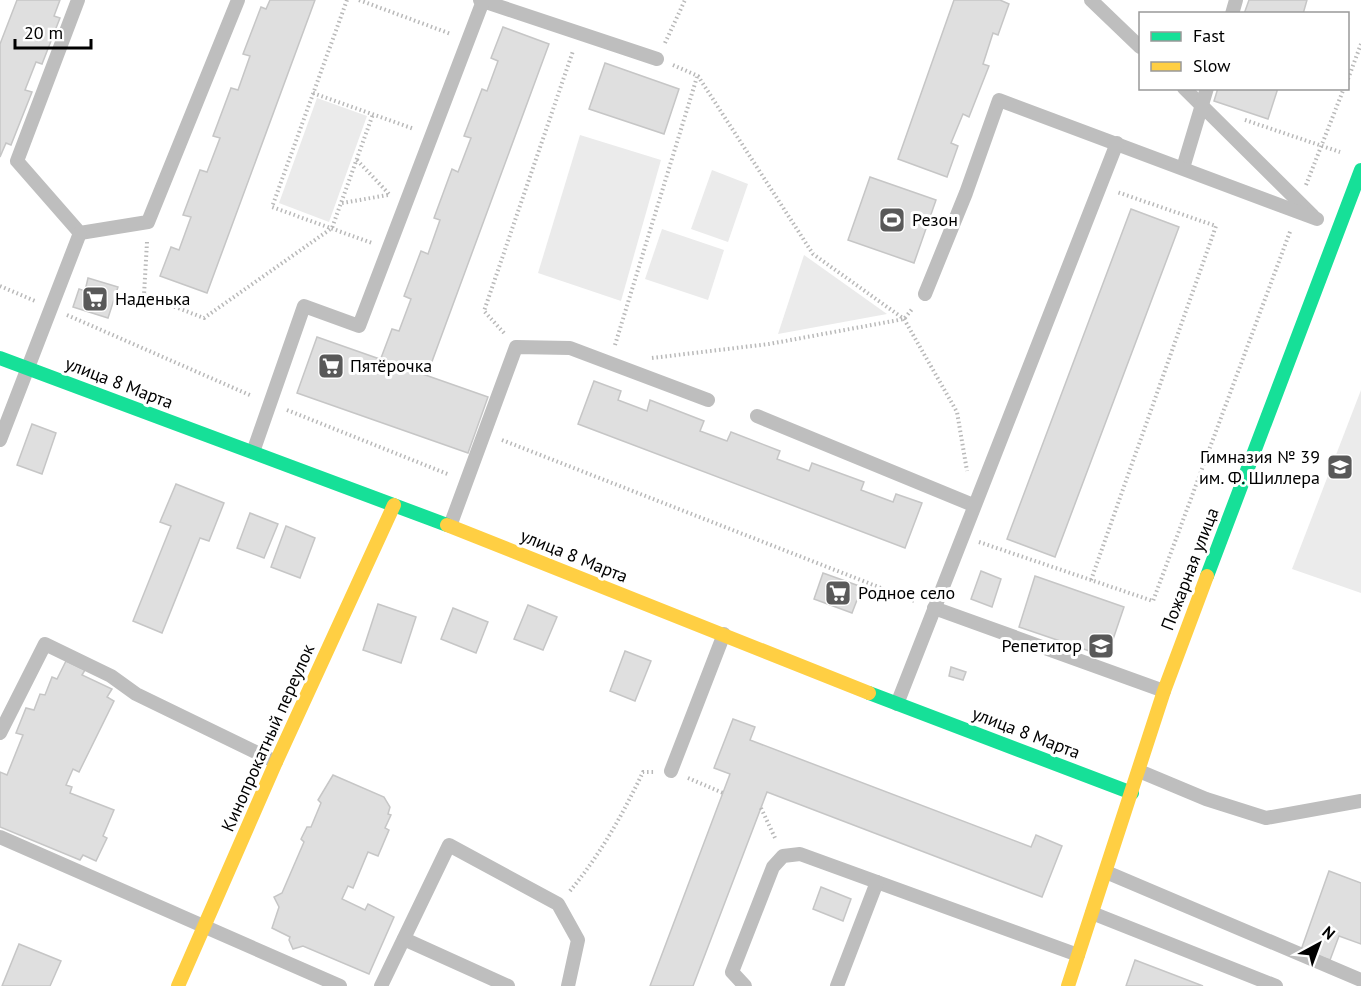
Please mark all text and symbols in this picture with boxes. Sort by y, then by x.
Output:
scale bar [15,12,92,50]
legend [1139,12,1349,90]
text: 20 m [24,21,63,44]
text: Fast [1193,24,1225,47]
text: Slow [1193,54,1231,77]
sports icon: Резон [877,205,907,235]
place label: Резон [912,208,958,231]
supermarket icon: Наденька [80,284,110,314]
place label: Наденька [115,287,191,310]
street label: улица 8 Марта [62,351,176,414]
supermarket icon: Пятёрочка [316,351,346,381]
place label: Пятёрочка [350,354,432,377]
place label: Гимназия № 39 им. Ф. Шиллера [1199,445,1320,489]
school or university icon: Гимназия № 39 им. Ф. Шиллера [1325,452,1355,482]
street label: Пожарная улица [1156,504,1224,634]
street label: улица 8 Марта [517,524,631,588]
supermarket icon: Родное село [823,578,853,608]
place label: Родное село [858,581,955,604]
school or university icon: Репетитор [1086,631,1116,661]
place label: Репетитор [1001,634,1082,657]
street label: Кинопрокатный переулок [216,640,319,835]
street label: улица 8 Марта [969,701,1083,764]
north arrow [1289,914,1349,974]
text: N [1318,922,1339,944]

